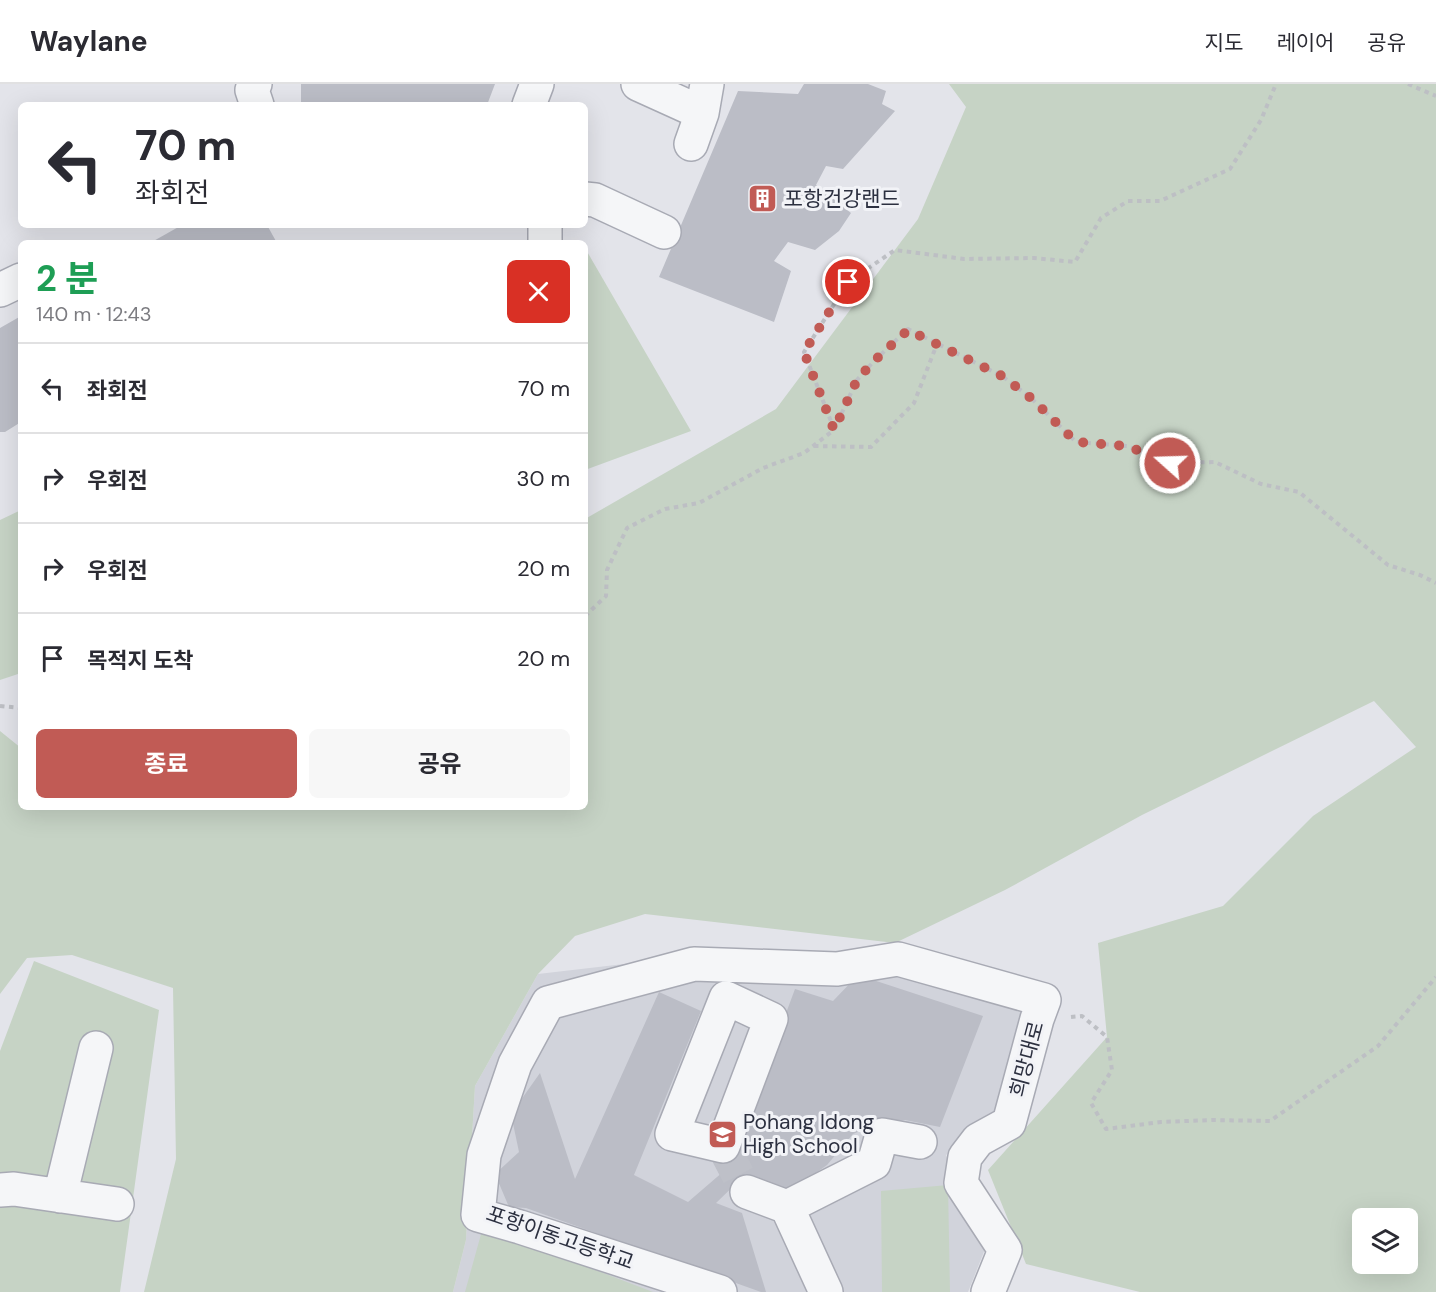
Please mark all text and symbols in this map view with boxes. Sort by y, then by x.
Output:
text: Waylane [30,23,148,60]
text: 지도 [1205,29,1243,57]
text: 레이어 [1276,29,1334,57]
text: 공유 [1367,29,1406,57]
text: 70 m [135,118,236,173]
icon: left [36,126,114,204]
text: 좌회전 [135,175,210,210]
building icon: 포항건강랜드 [747,183,779,215]
place label: 포항건강랜드 [784,185,900,213]
text: 2 분 [36,255,98,302]
pin [822,256,873,307]
button: close [507,260,570,323]
icon: arrive [831,265,864,298]
text: 140 m · 12:43 [36,301,152,327]
icon: left [36,372,69,405]
text: 70 m [518,374,570,403]
text: 좌회전 [87,376,148,405]
position arrow [1138,431,1202,495]
icon: right [36,462,69,495]
text: 30 m [516,464,570,493]
text: 우회전 [87,466,148,495]
icon: right [36,552,69,585]
text: 20 m [517,554,570,583]
text: 우회전 [87,556,148,585]
icon: arrive [36,642,69,675]
text: 20 m [517,644,570,673]
text: 목적지 도착 [87,646,193,675]
button: 종료 [36,729,297,798]
button: 공유 [309,729,570,798]
street label: 희망대로 [1003,1018,1051,1100]
place label: Pohang Idong High School [743,1108,874,1160]
school or university icon: Pohang Idong High School [706,1118,738,1150]
street label: 포항이동고등학교 [482,1200,638,1276]
map controls [1352,1208,1418,1274]
button: layers [1352,1208,1418,1274]

